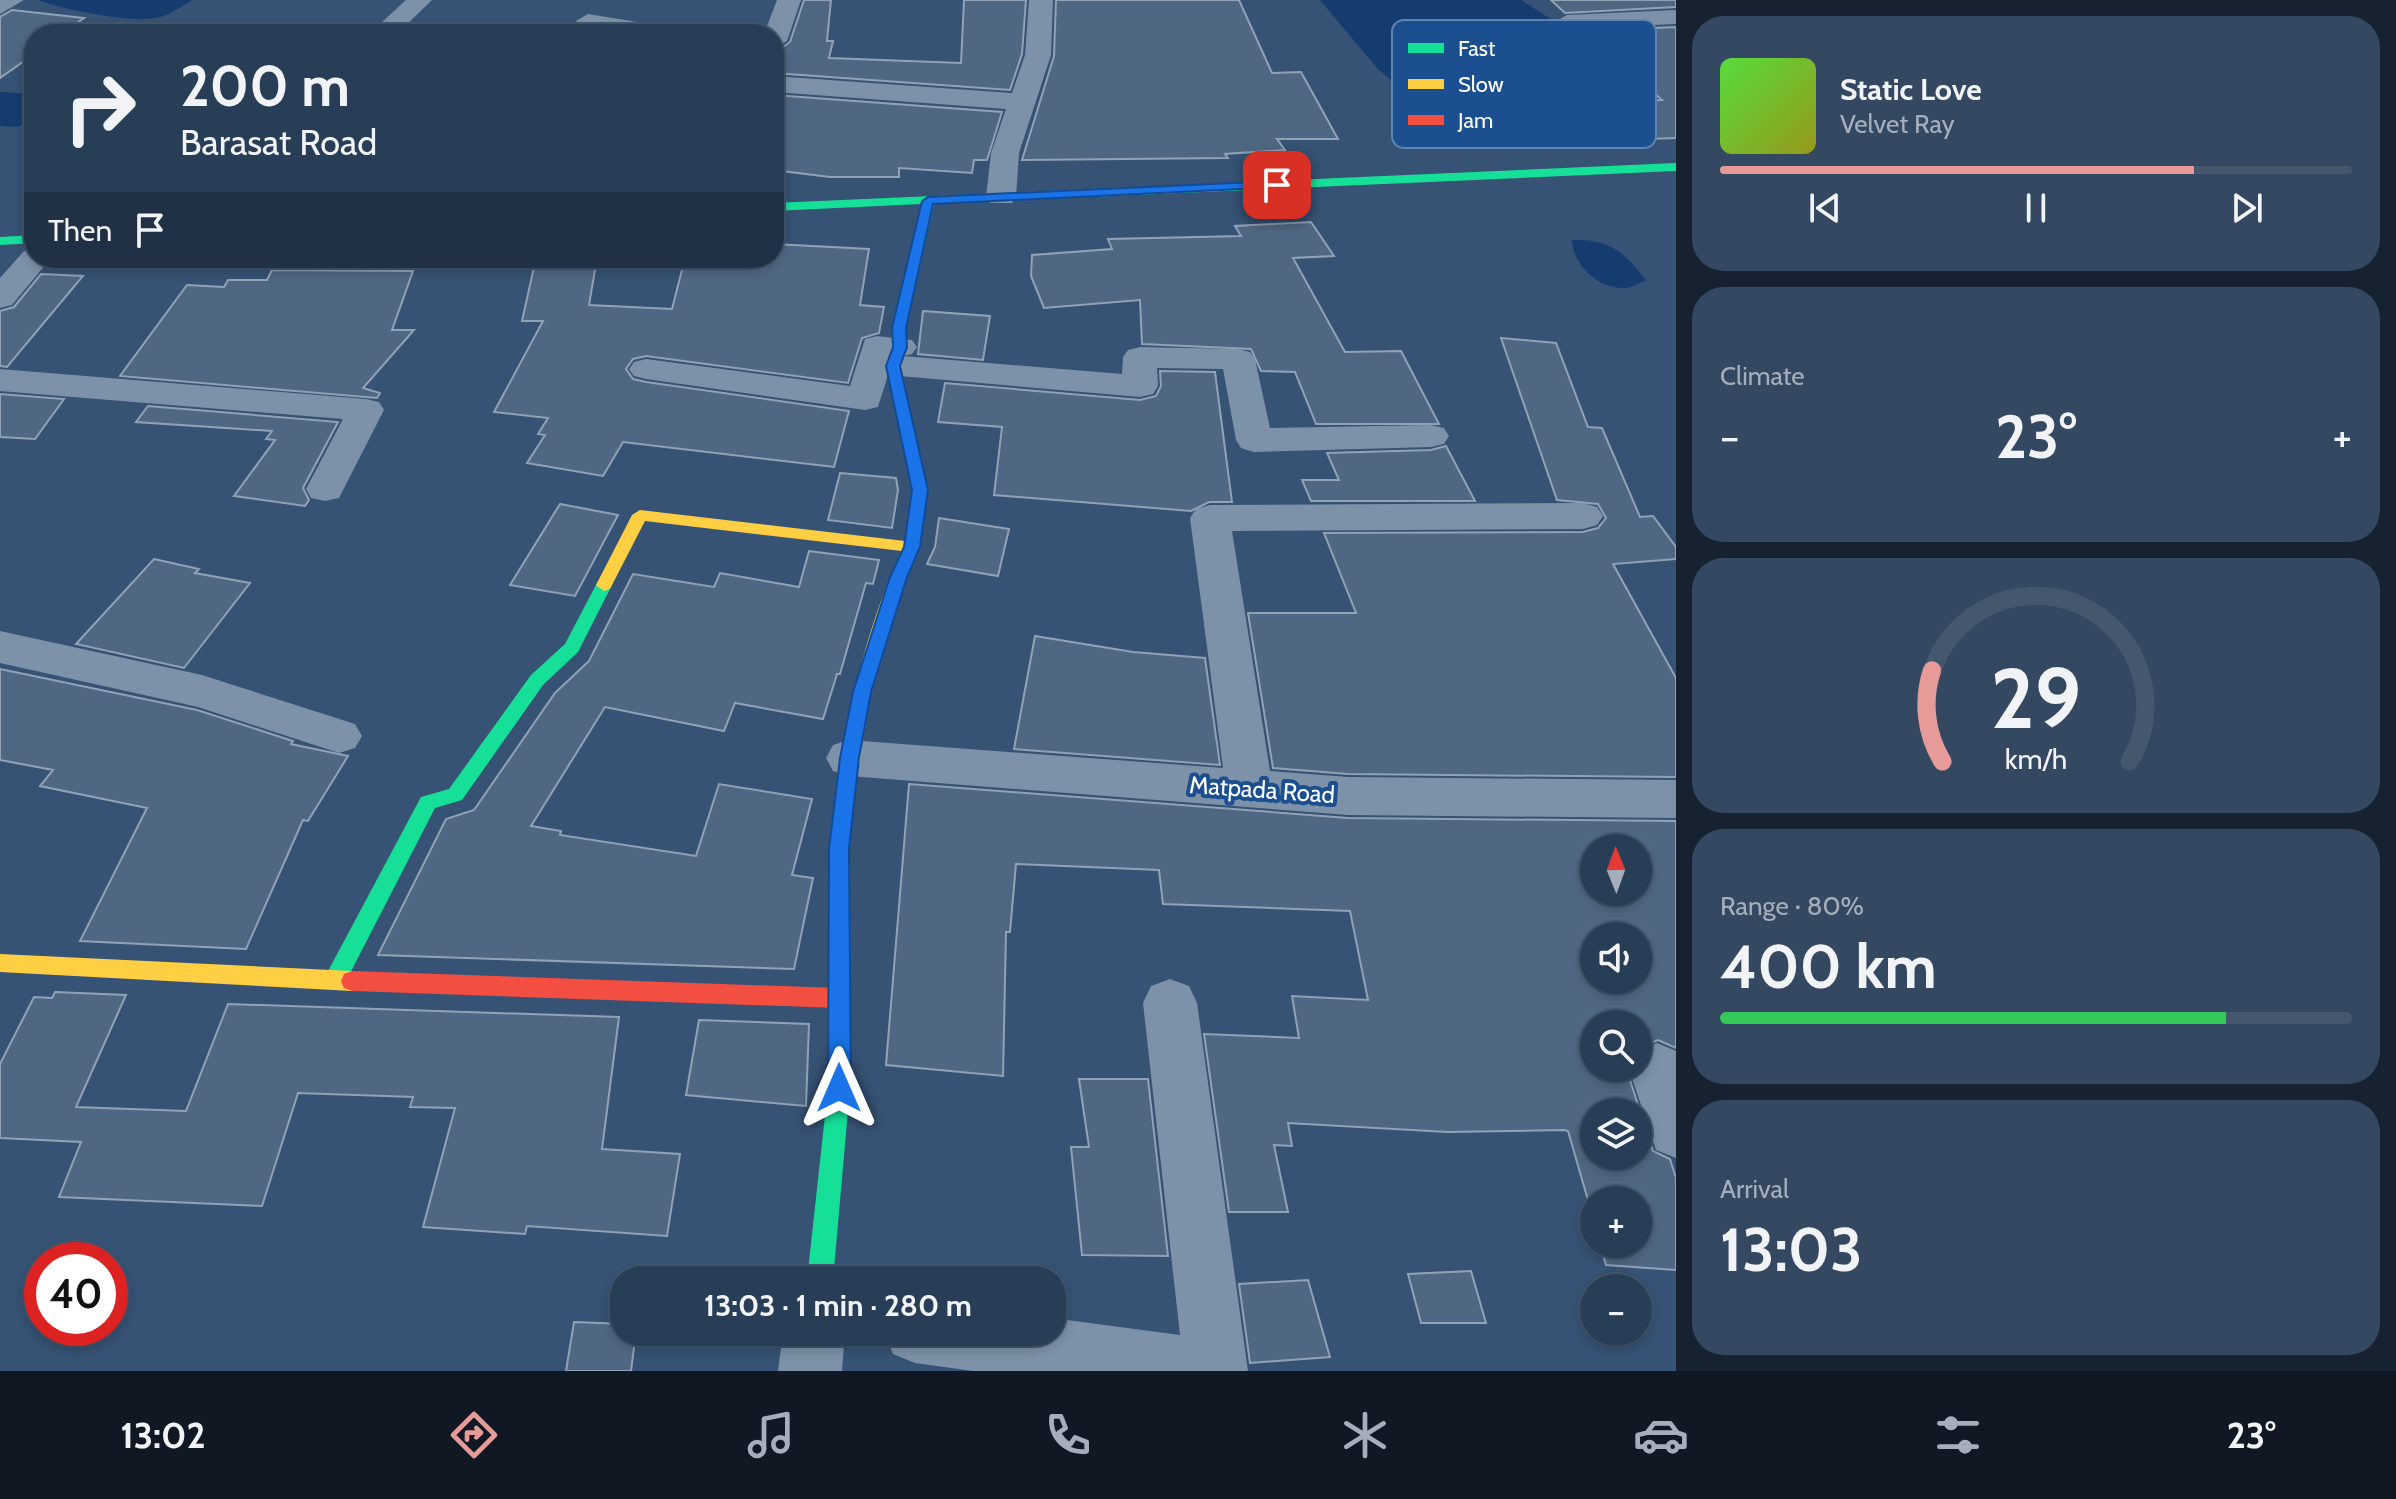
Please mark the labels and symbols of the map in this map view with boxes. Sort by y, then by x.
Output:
legend [1392,20,1656,148]
text: Fast [1458,35,1496,62]
text: Slow [1458,71,1504,98]
text: Jam [1457,107,1493,134]
pin [1243,151,1311,219]
street label: Matpada Road [1188,770,1336,809]
north arrow [1580,834,1652,906]
position arrow [797,1046,881,1130]
speed limit sign: 40 [24,1242,128,1346]

